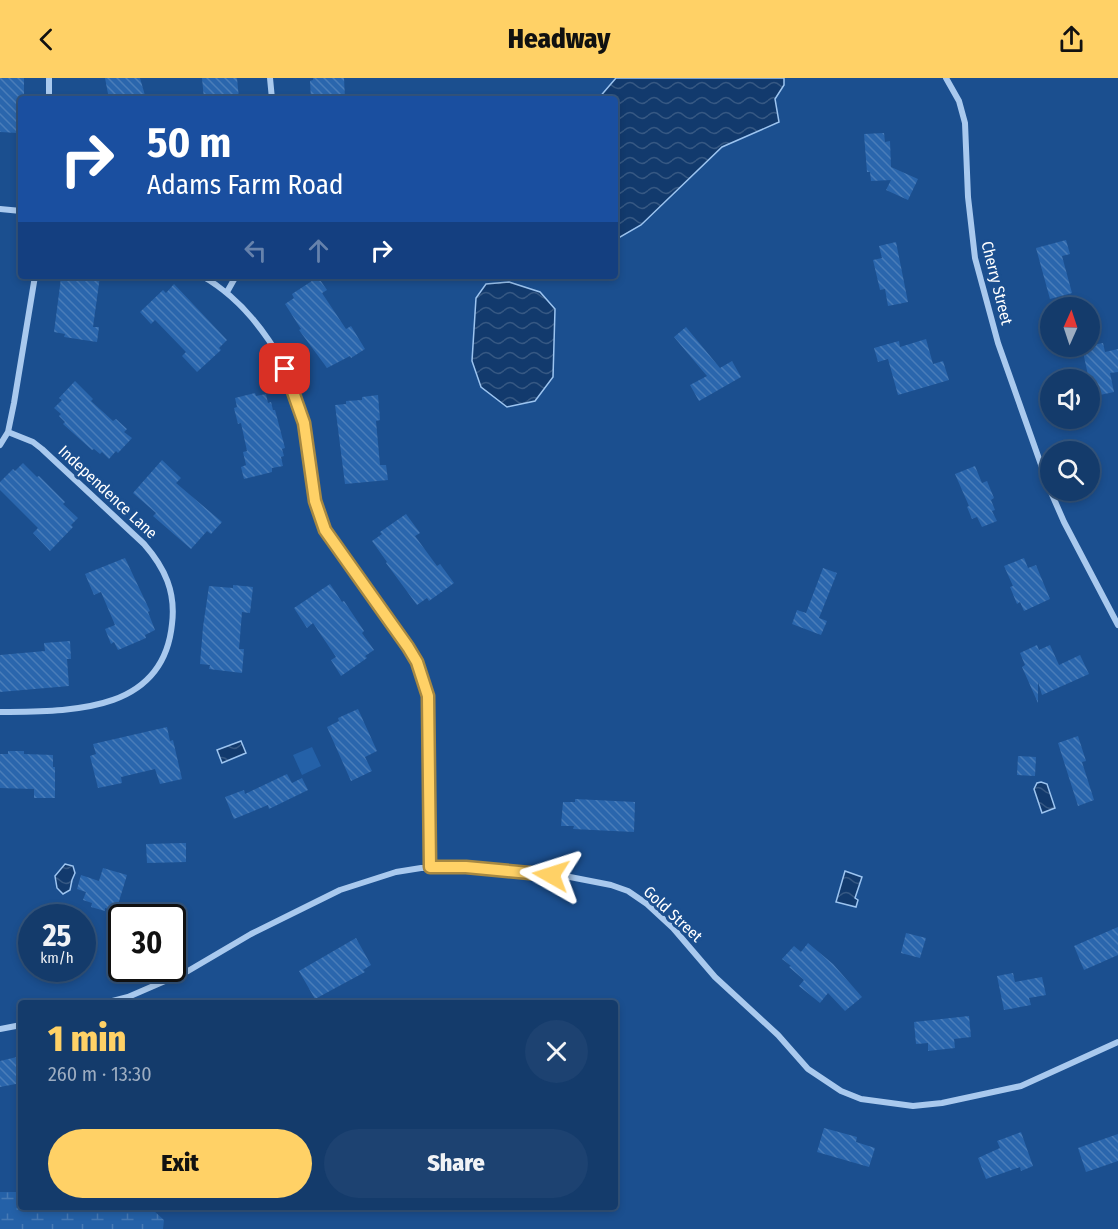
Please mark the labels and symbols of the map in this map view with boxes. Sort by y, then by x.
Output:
street label: Cherry Street [977,239,1017,328]
north arrow [1040,297,1100,357]
pin [259,343,310,394]
street label: Independence Lane [55,441,161,543]
position arrow [519,843,583,907]
street label: Gold Street [640,882,707,946]
speed limit sign: 30 [108,904,186,982]

